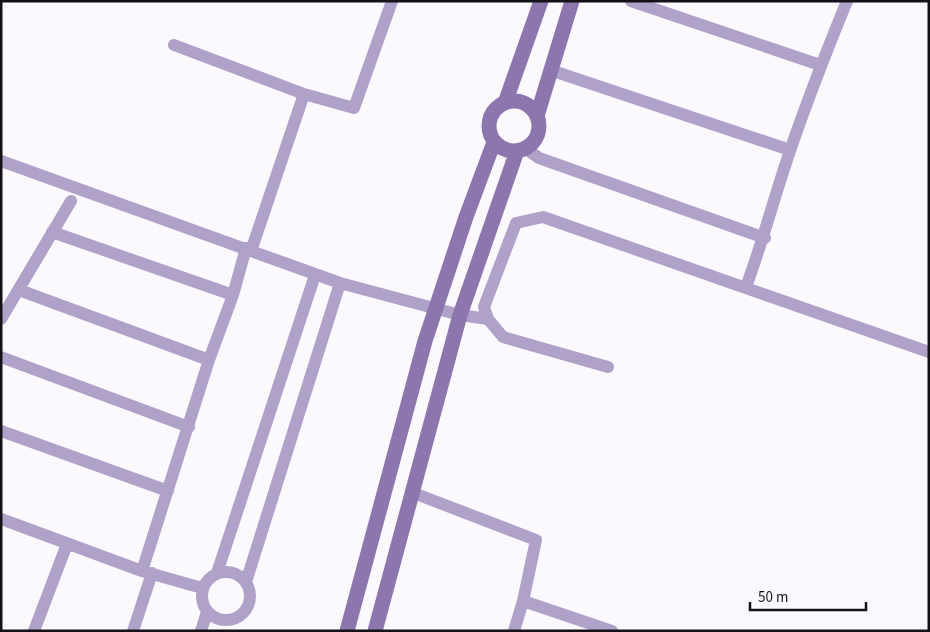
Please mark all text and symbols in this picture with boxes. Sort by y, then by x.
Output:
scale bar [750,580,866,612]
text: 50 m [758,587,788,608]

